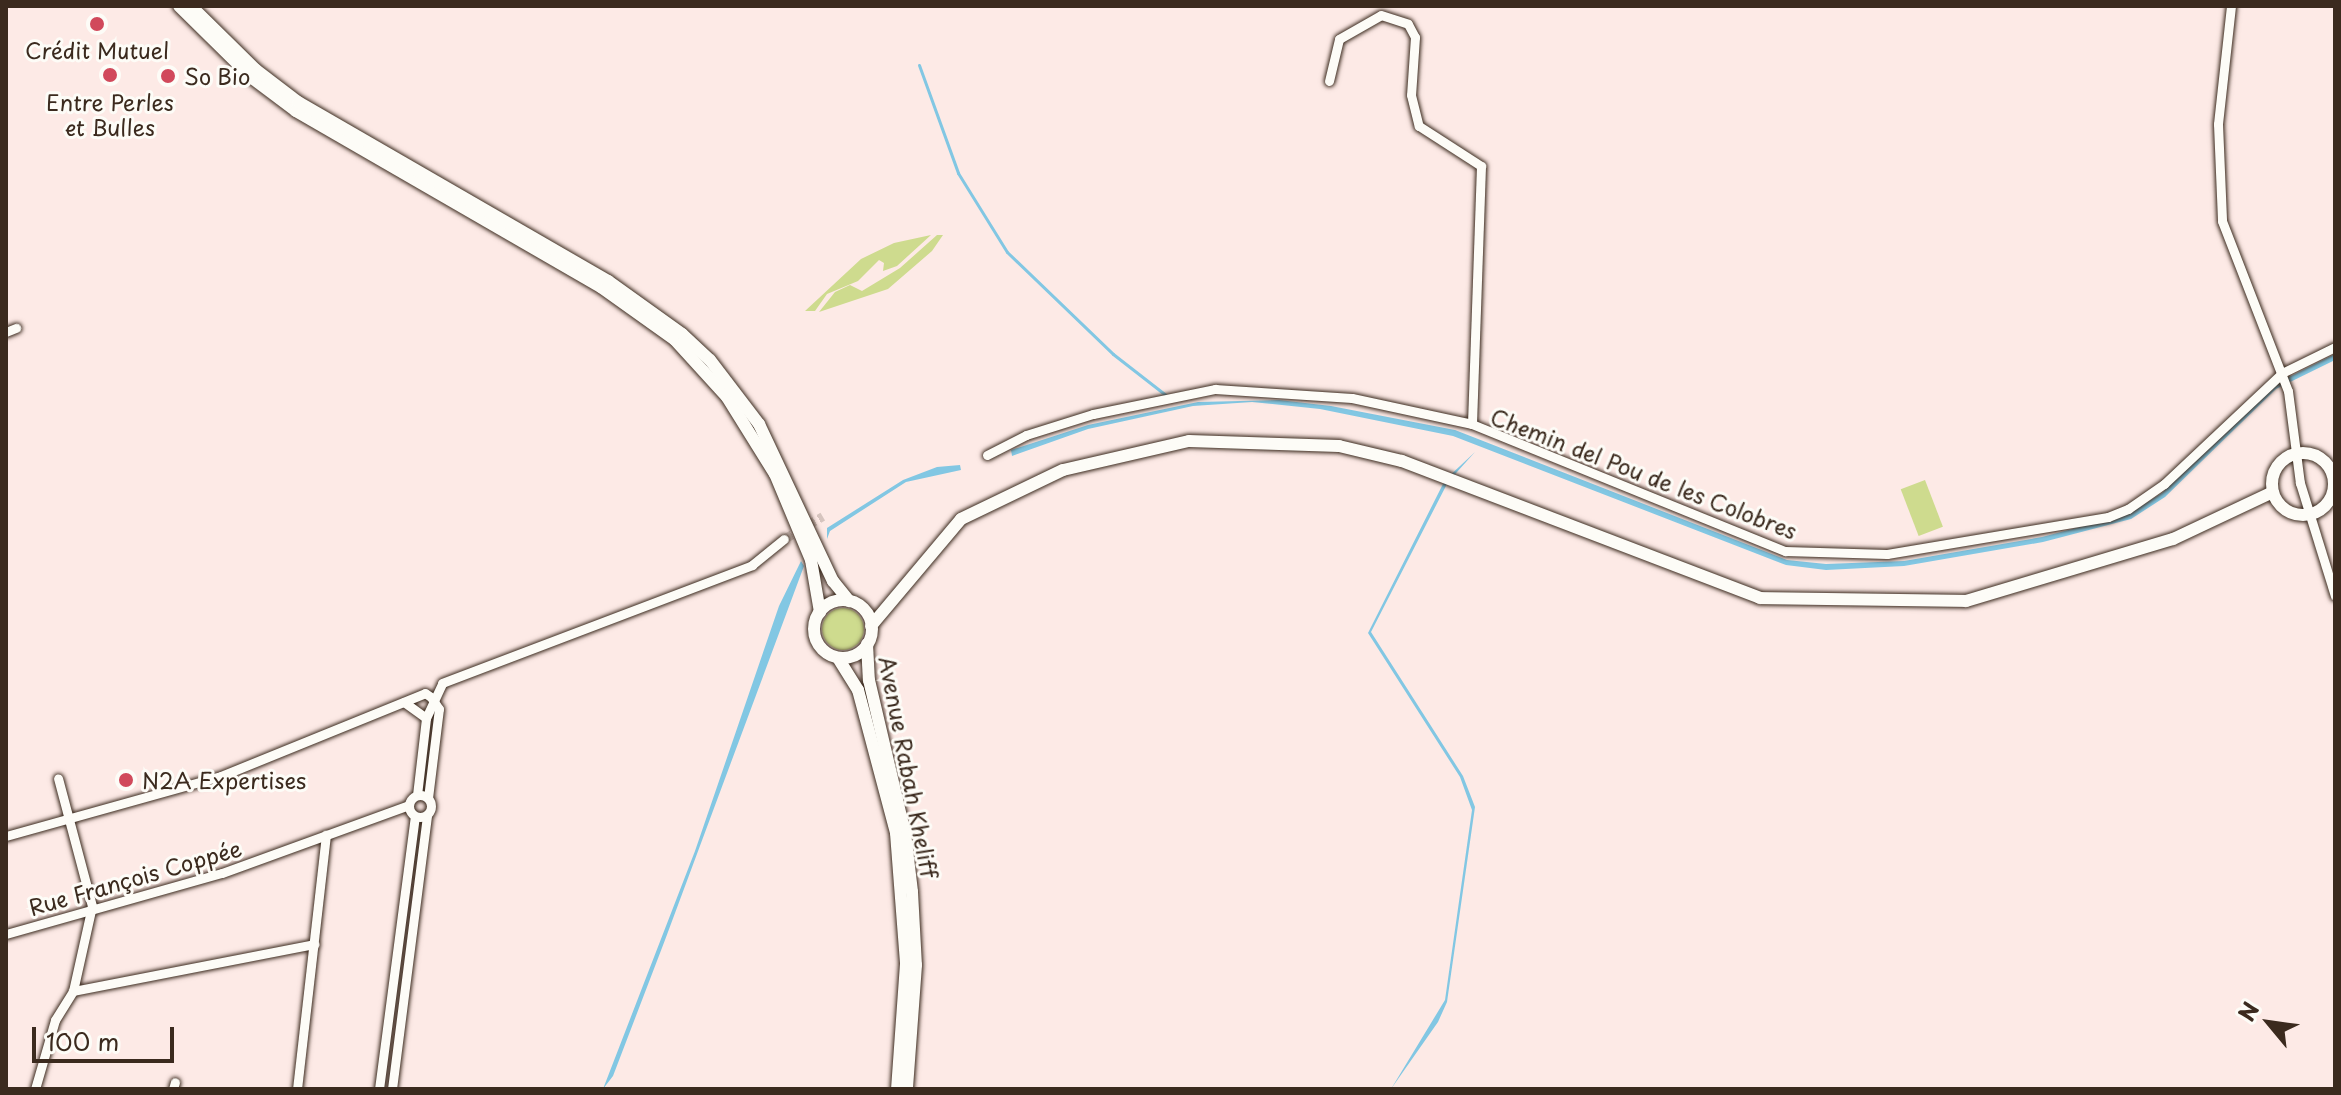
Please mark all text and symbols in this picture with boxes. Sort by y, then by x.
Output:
marker: Crédit Mutuel [88,15,106,33]
place label: Crédit Mutuel [24,37,170,63]
place label: So Bio [184,63,250,89]
marker: Entre Perles et Bulles [101,66,119,84]
marker: So Bio [159,67,177,85]
place label: Entre Perles et Bulles [46,88,174,140]
street label: Chemin del Pou de les Colobres [1486,402,1802,544]
street label: Avenue Rabah Kheliff [875,654,943,880]
place label: N2A Expertises [142,767,307,793]
marker: N2A Expertises [117,771,135,789]
street label: Rue François Coppée [25,834,245,920]
north arrow [2229,983,2309,1063]
text: N [2229,995,2266,1027]
scale bar [36,1011,178,1061]
text: 100 m [46,1023,119,1059]

